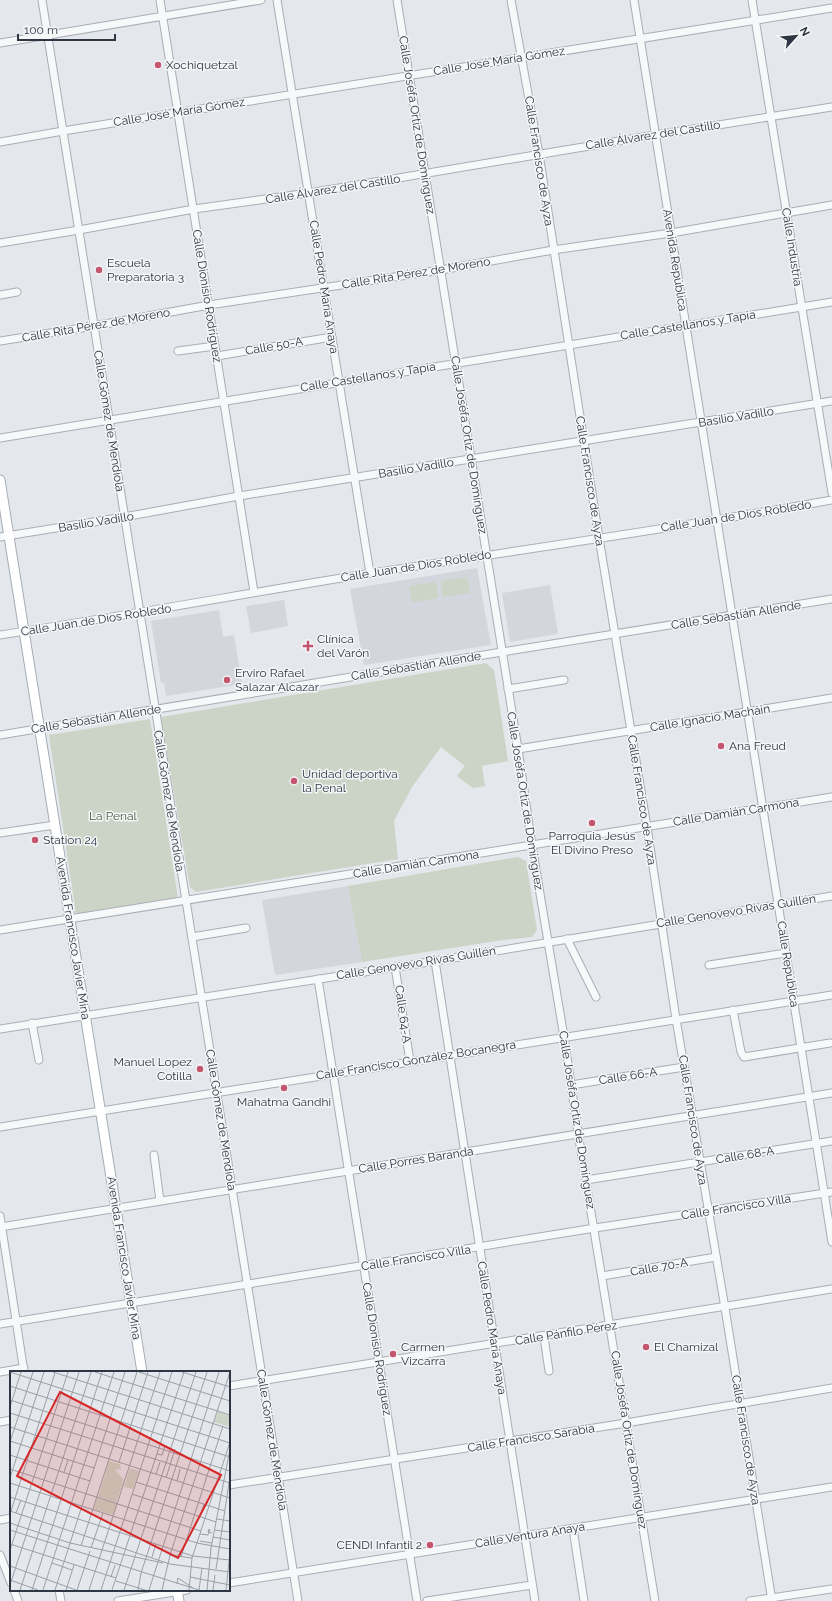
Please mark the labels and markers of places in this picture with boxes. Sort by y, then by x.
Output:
place label: Xochiquetzal [166,58,238,72]
marker: Xochiquetzal [153,60,163,70]
place label: Escuela Preparatoria 3 [107,256,184,284]
marker: Escuela Preparatoria 3 [94,265,104,275]
place label: Clínica del Varón [317,632,369,660]
marker: Clínica del Varón [302,640,314,652]
place label: Erviro Rafael Salazar Alcazar [235,666,320,694]
marker: Erviro Rafael Salazar Alcazar [222,675,232,685]
place label: Ana Freud [729,739,786,753]
marker: Ana Freud [716,741,726,751]
place label: Unidad deportiva la Penal [302,767,398,795]
marker: Unidad deportiva la Penal [289,776,299,786]
marker: Parroquia Jesús El Divino Preso [587,818,597,828]
place label: Parroquia Jesús El Divino Preso [548,829,636,857]
place label: Station 24 [43,833,98,847]
marker: Station 24 [30,835,40,845]
place label: Manuel Lopez Cotilla [114,1055,192,1083]
marker: Manuel Lopez Cotilla [195,1064,205,1074]
marker: Mahatma Gandhi [279,1083,289,1093]
place label: Mahatma Gandhi [237,1095,331,1109]
place label: Carmen Vizcarra [401,1340,446,1368]
place label: El Chamizal [654,1340,719,1354]
marker: El Chamizal [641,1342,651,1352]
marker: Carmen Vizcarra [388,1349,398,1359]
place label: CENDI Infantil 2 [336,1538,422,1552]
marker: CENDI Infantil 2 [425,1540,435,1550]

